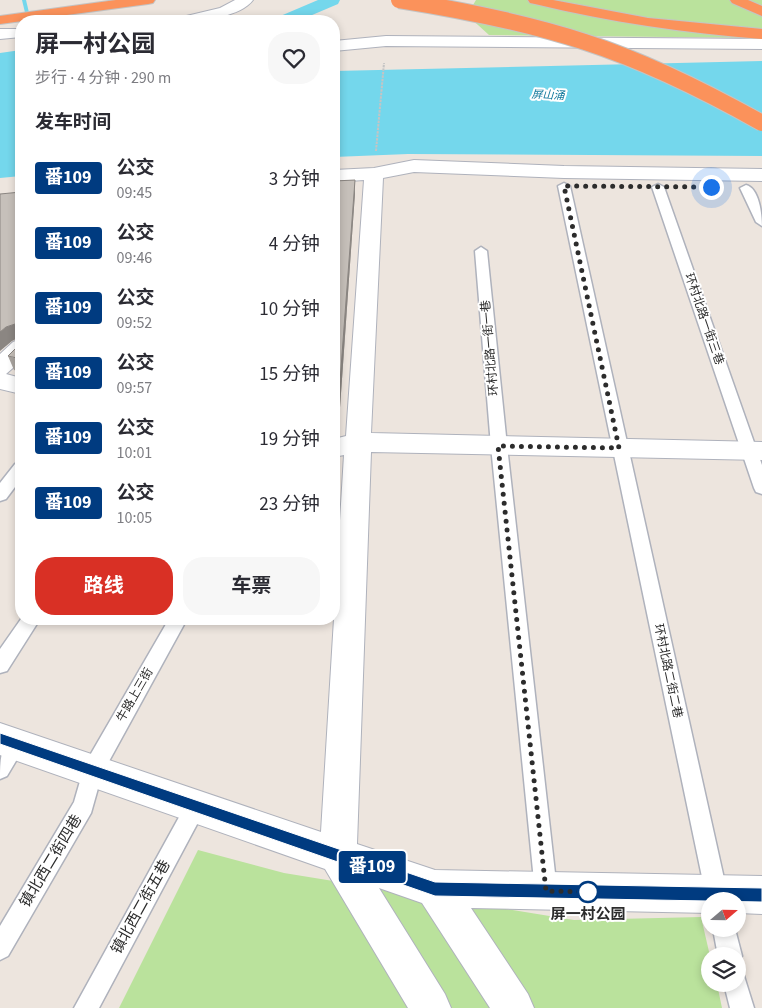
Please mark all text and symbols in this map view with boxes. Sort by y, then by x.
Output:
text: 屏一村公园 [35,27,155,62]
button: heart [268,32,320,84]
text: 步行 · 4 分钟 · 290 m [35,67,171,89]
water label: 屏山涌 [531,87,567,103]
text: 发车时间 [35,109,111,136]
text: 公交 [117,155,155,182]
text: 番109 [45,165,92,190]
text: 3 分钟 [269,166,320,193]
your location [699,175,724,200]
text: 09:45 [117,182,152,204]
text: 公交 [117,220,155,247]
text: 番109 [45,230,92,255]
text: 4 分钟 [269,231,320,258]
text: 09:46 [117,247,152,269]
street label: 环村北路一街三巷 [680,271,728,367]
text: 公交 [117,285,155,312]
text: 番109 [45,295,92,320]
text: 10 分钟 [259,296,320,323]
street label: 环村北路一街一巷 [477,299,503,397]
text: 09:52 [117,312,152,334]
text: 公交 [117,350,155,377]
text: 番109 [45,360,92,385]
text: 15 分钟 [259,361,320,388]
text: 09:57 [117,377,152,399]
text: 公交 [117,415,155,442]
text: 番109 [45,425,92,450]
text: 19 分钟 [259,426,320,453]
text: 10:01 [117,442,152,464]
text: 公交 [117,480,155,507]
text: 番109 [45,490,92,515]
text: 23 分钟 [259,491,320,518]
text: 10:05 [117,507,152,529]
button: 路线 [35,557,173,615]
button: 车票 [183,557,320,615]
street label: 环村北路二街二巷 [650,622,686,720]
street label: 牛路上三街 [113,665,157,725]
street label: 镇北西二街四巷 [15,811,87,911]
line badge: 番109 [337,851,407,883]
text: 番109 [349,854,395,879]
street label: 镇北西二街五巷 [106,856,176,958]
marker: 屏一村公园 [577,881,599,903]
north arrow [701,892,746,938]
map controls [701,892,746,992]
place label: 屏一村公园 [550,904,626,925]
button: layers [701,947,746,992]

